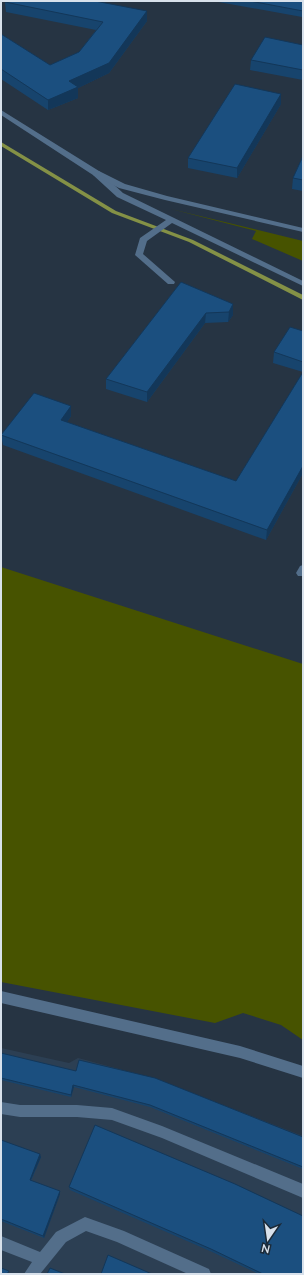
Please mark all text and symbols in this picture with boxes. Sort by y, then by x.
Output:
north arrow [248,1219,288,1259]
text: N [260,1242,271,1257]

